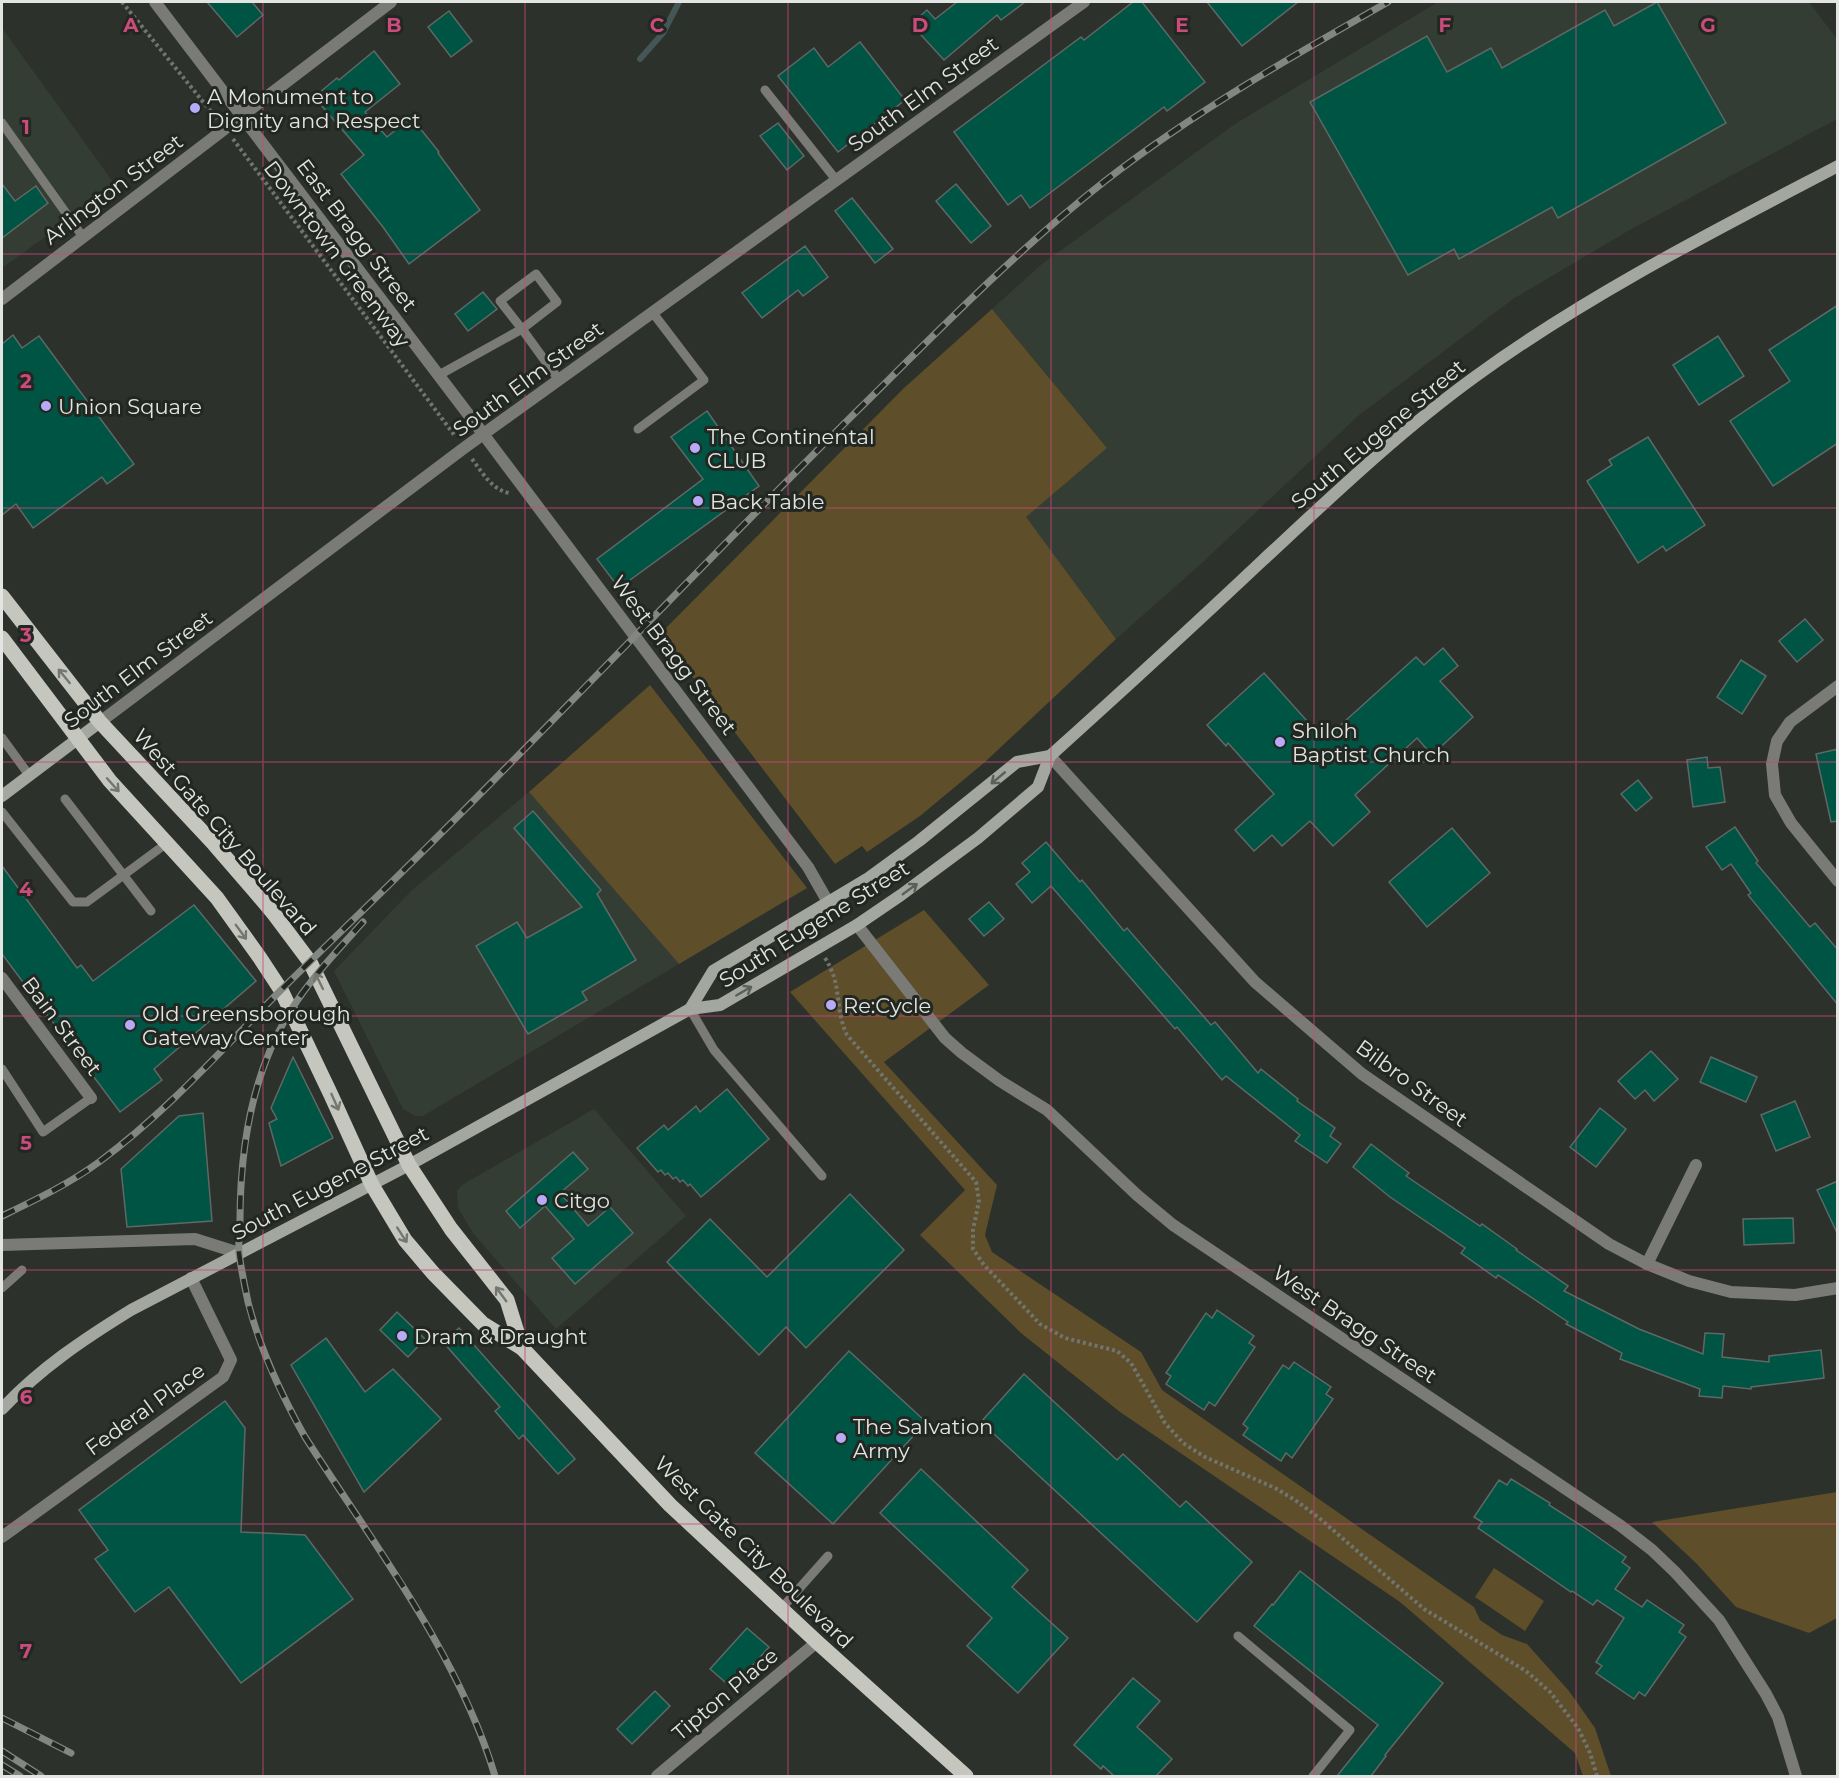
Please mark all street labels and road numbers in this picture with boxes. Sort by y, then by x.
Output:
street label: South Elm Street [843,31,1003,157]
street label: Arlington Street [39,129,187,249]
street label: East Bragg Street [292,154,422,316]
street label: Downtown Greenway [259,156,416,353]
street label: South Elm Street [448,316,608,442]
street label: South Eugene Street [1286,354,1470,514]
street label: West Bragg Street [606,571,742,739]
street label: South Elm Street [59,605,217,733]
street label: West Gate City Boulevard [128,723,322,941]
street label: South Eugene Street [714,855,914,993]
street label: Bain Street [17,972,107,1080]
street label: Bilbro Street [1351,1034,1473,1132]
street label: South Eugene Street [227,1120,433,1246]
street label: West Bragg Street [1268,1260,1442,1388]
street label: Federal Place [81,1357,209,1461]
street label: West Gate City Boulevard [650,1451,858,1653]
street label: Tipton Place [667,1643,783,1745]

